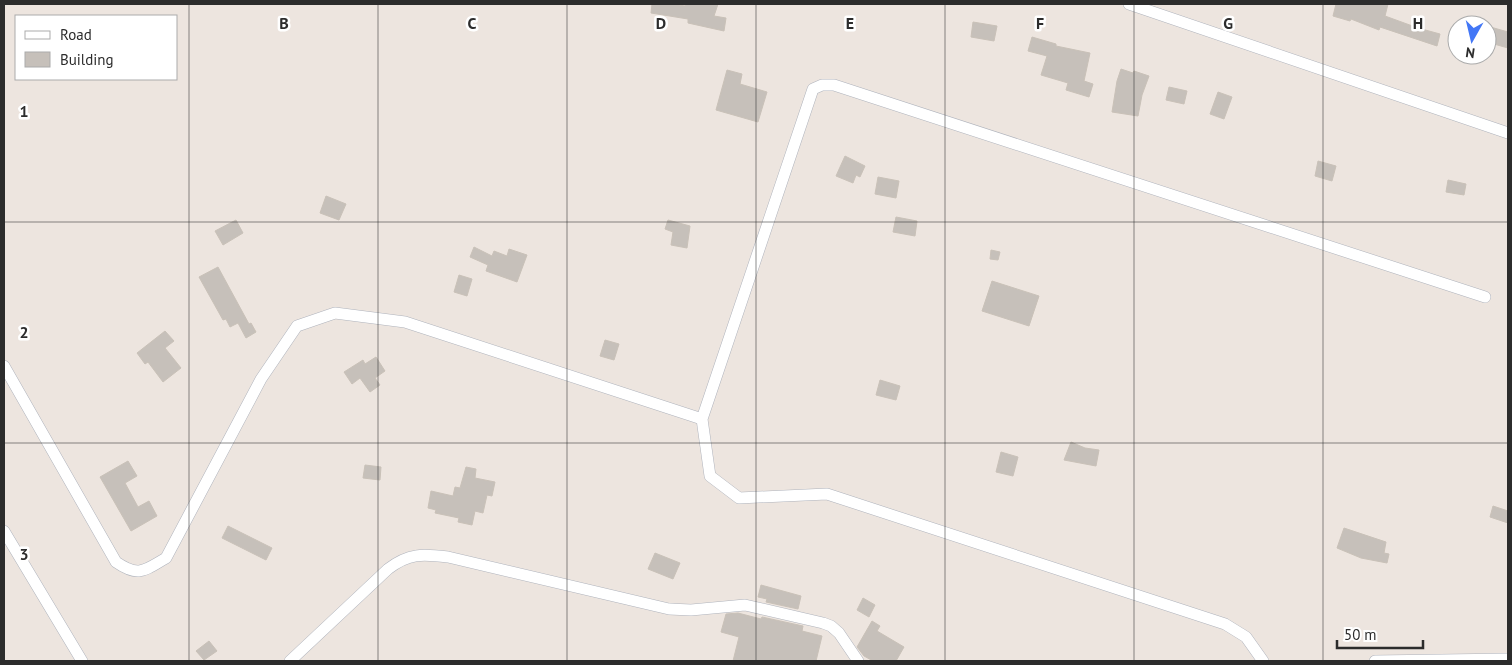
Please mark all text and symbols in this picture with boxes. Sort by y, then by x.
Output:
text: B [279,13,289,33]
text: C [468,13,477,33]
text: D [656,13,666,33]
text: E [846,13,854,33]
text: F [1036,13,1044,33]
text: G [1223,13,1233,33]
text: H [1413,13,1423,33]
legend [15,15,178,80]
north arrow [1447,15,1497,65]
text: Road [60,25,92,44]
text: N [1464,43,1476,62]
text: Building [60,50,114,69]
text: 1 [19,101,29,121]
text: 2 [19,322,29,342]
text: 3 [19,544,29,564]
scale bar [1337,618,1423,650]
text: 50 m [1344,625,1377,644]

